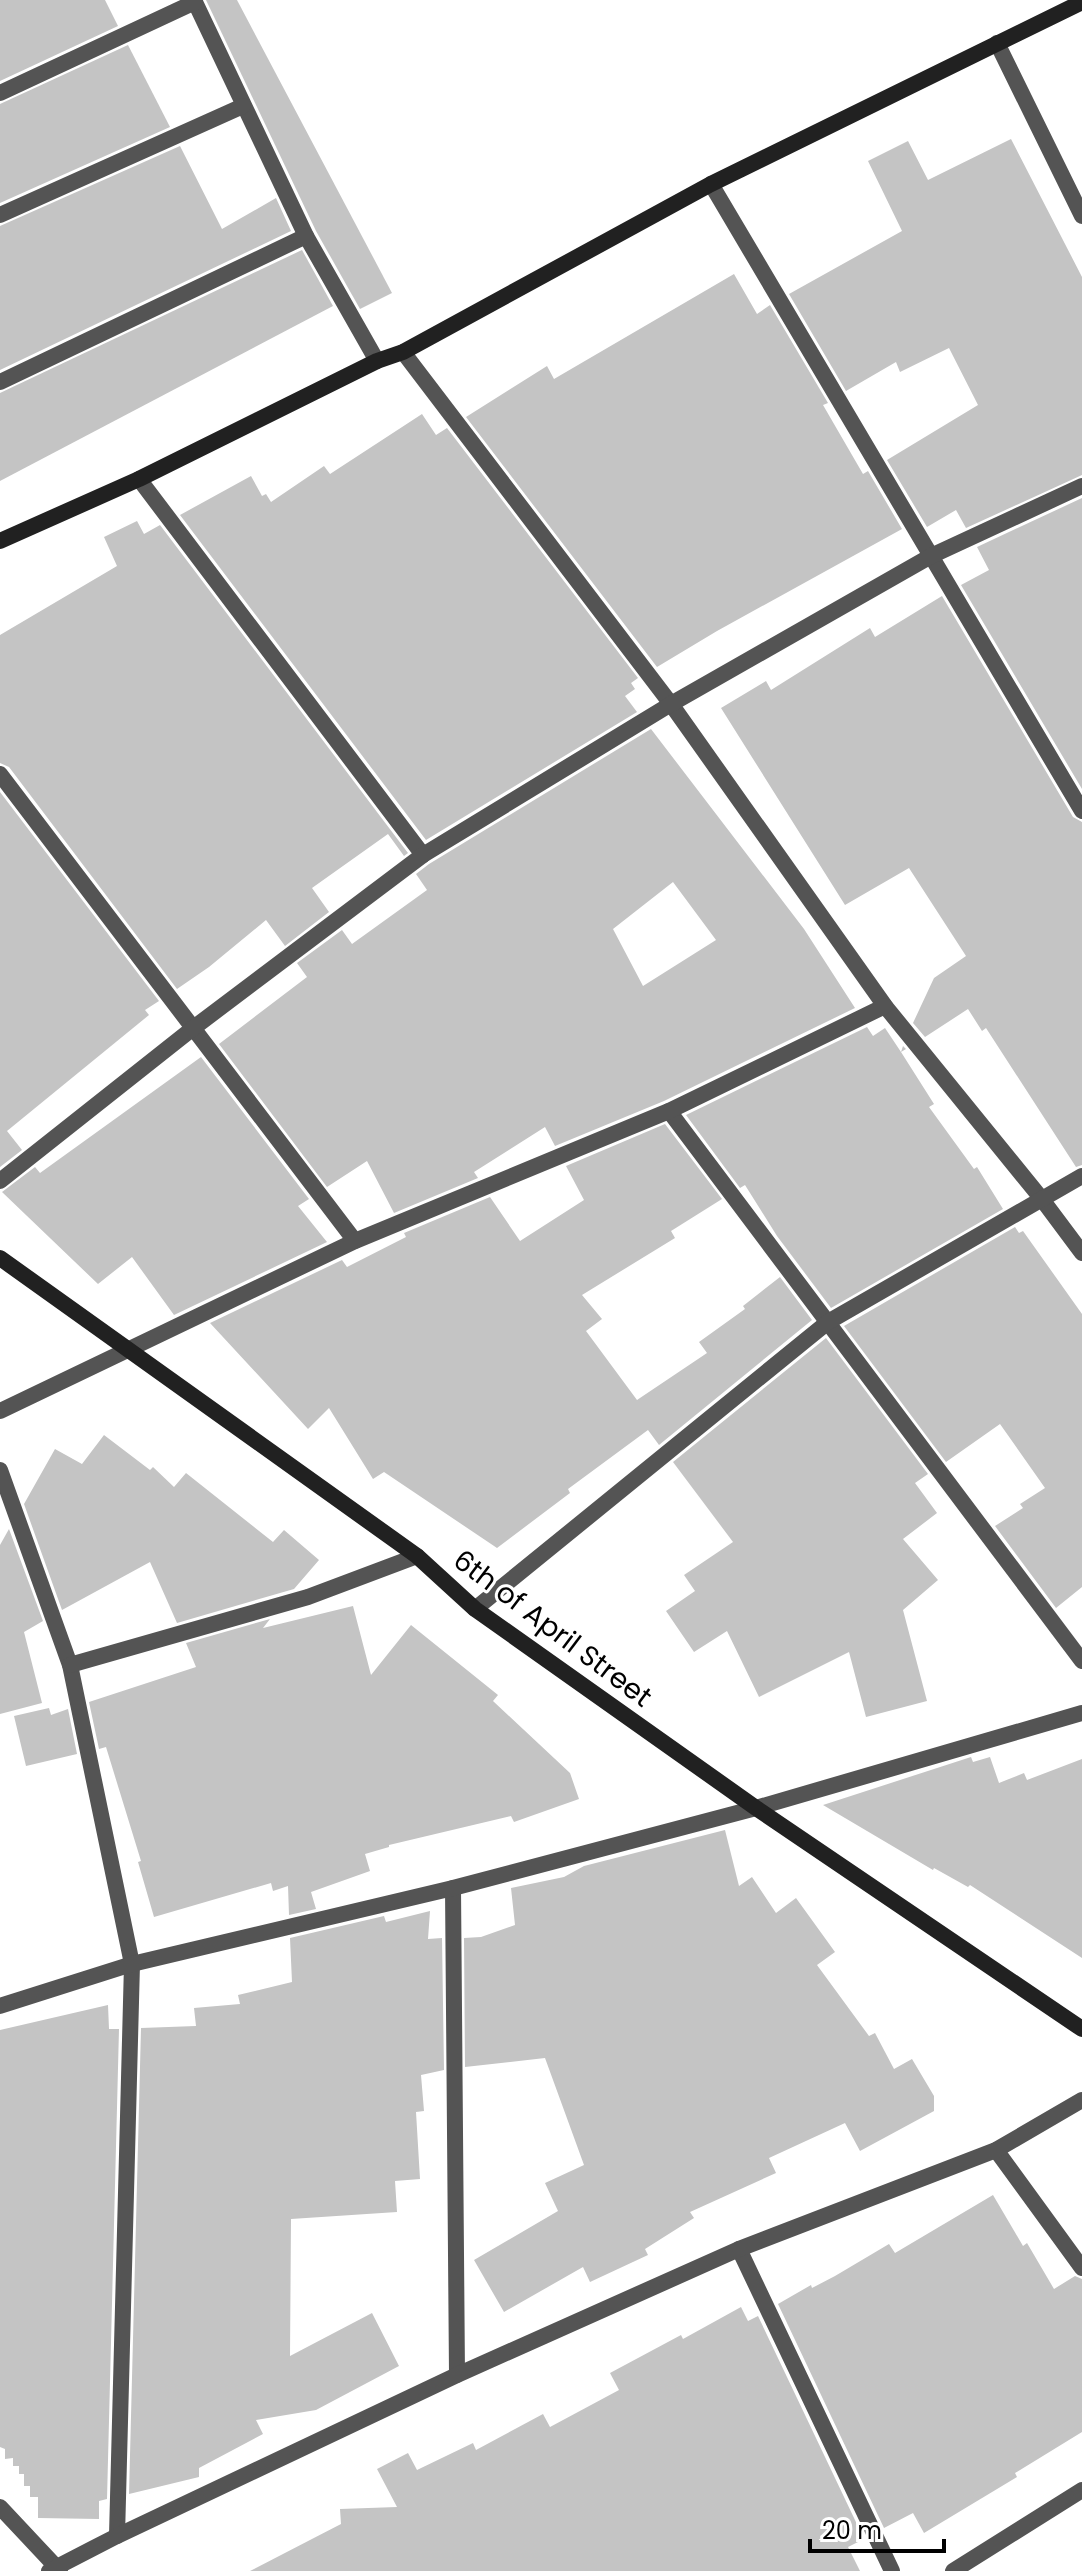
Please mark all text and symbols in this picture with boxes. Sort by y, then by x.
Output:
street label: 6th of April Street [445,1541,660,1716]
scale bar [810,2503,944,2553]
text: 20 m [822,2514,882,2547]

